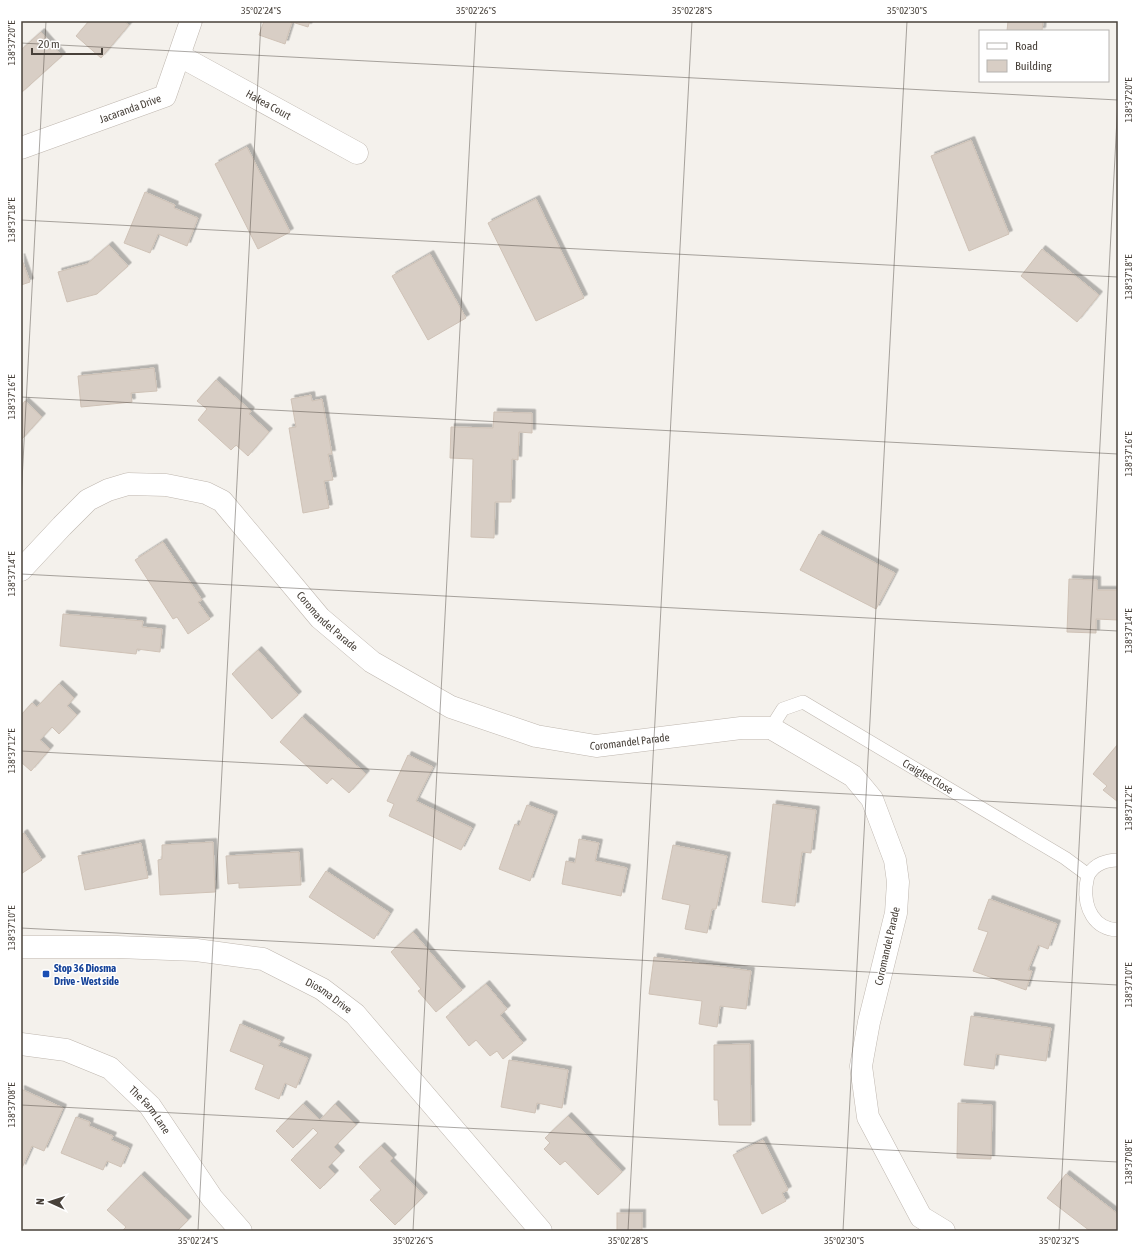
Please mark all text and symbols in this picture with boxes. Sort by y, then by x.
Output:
text: 35°02'24"S [241,5,281,16]
text: 35°02'26"S [456,5,496,16]
text: 35°02'28"S [672,5,712,16]
text: 35°02'30"S [887,5,927,16]
text: 138°37'20"E [6,20,17,65]
scale bar [32,30,102,56]
legend [979,30,1109,82]
text: 20 m [38,37,60,51]
text: Road [1015,39,1038,53]
text: Building [1015,59,1053,73]
text: 138°37'20"E [1123,77,1134,122]
street label: Hakea Court [244,87,293,122]
street label: Jacaranda Drive [98,92,163,125]
text: 138°37'18"E [6,197,17,242]
text: 138°37'18"E [1123,254,1134,299]
text: 138°37'16"E [6,374,17,419]
text: 138°37'16"E [1123,431,1134,476]
text: 138°37'14"E [6,551,17,596]
street label: Coromandel Parade [294,589,360,653]
text: 138°37'14"E [1123,608,1134,653]
text: 138°37'12"E [6,728,17,773]
street label: Coromandel Parade [589,731,670,752]
street label: Craiglee Close [901,757,955,796]
text: 138°37'12"E [1123,785,1134,830]
text: 138°37'10"E [6,905,17,950]
street label: Coromandel Parade [872,906,902,986]
place label: Stop 36 Diosma Drive - West side [54,962,119,987]
text: 138°37'10"E [1123,962,1134,1007]
marker: Stop 36 Diosma Drive - West side [41,969,51,979]
street label: Diosma Drive [303,976,354,1016]
text: 138°37'08"E [6,1082,17,1127]
street label: The Farm Lane [127,1084,173,1136]
text: 138°37'08"E [1123,1139,1134,1184]
north arrow [30,1182,70,1222]
text: N [34,1198,46,1205]
text: 35°02'24"S [178,1235,218,1246]
text: 35°02'26"S [393,1235,433,1246]
text: 35°02'28"S [608,1235,648,1246]
text: 35°02'30"S [824,1235,864,1246]
text: 35°02'32"S [1039,1235,1079,1246]

